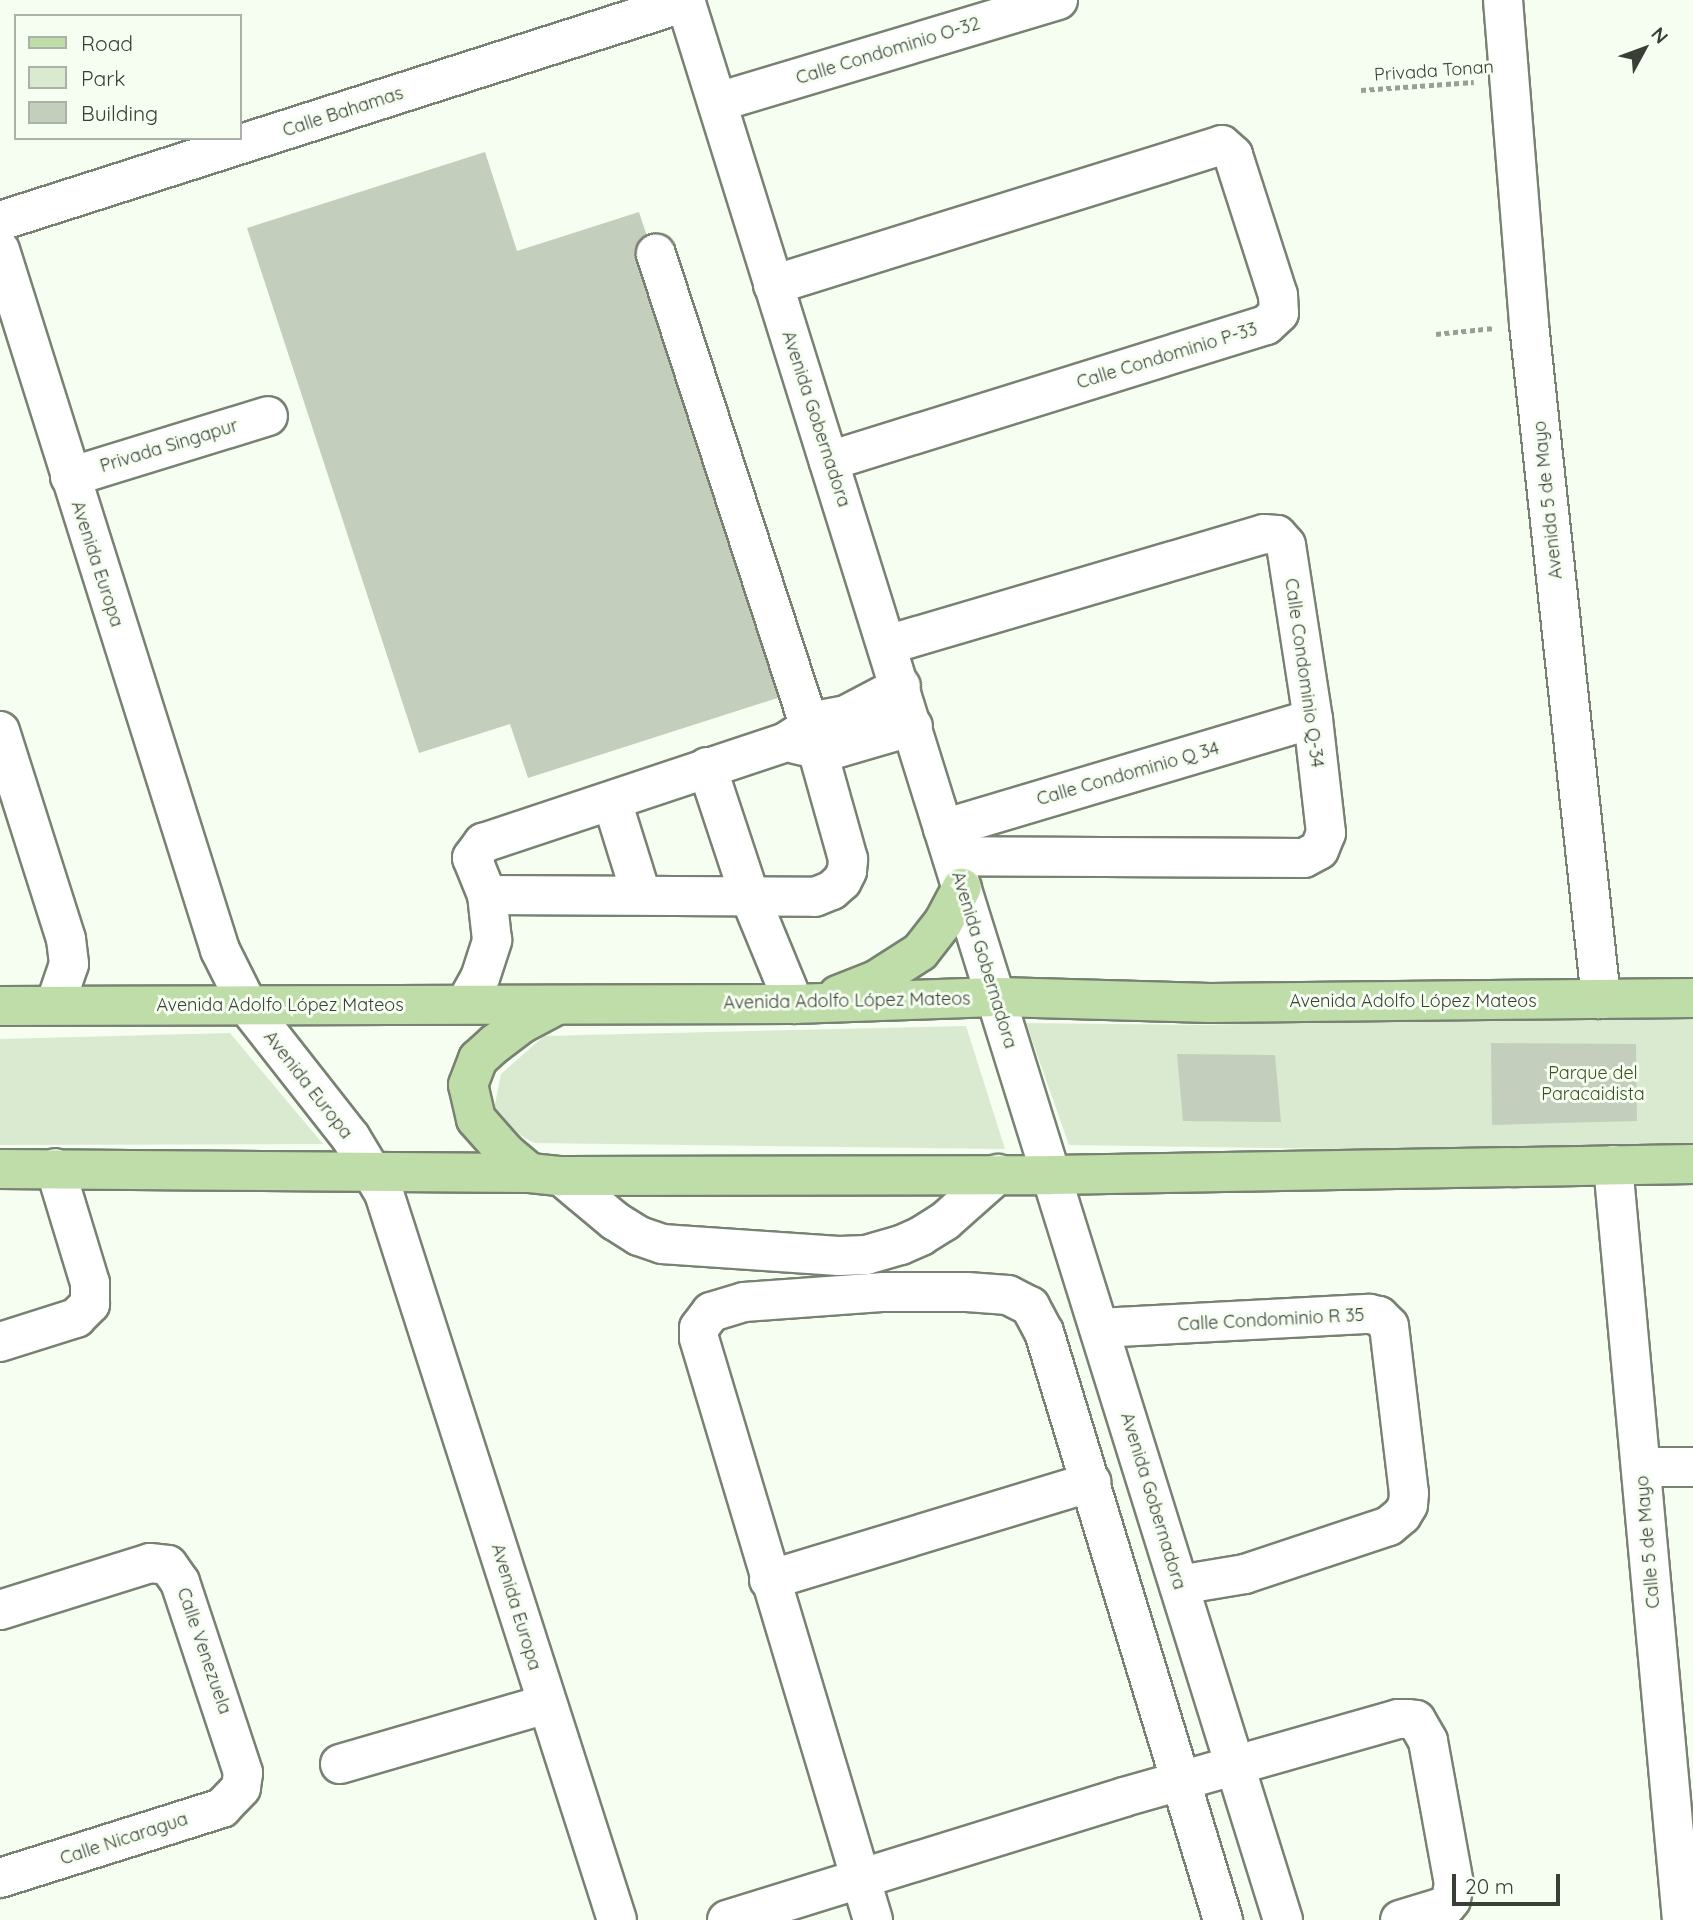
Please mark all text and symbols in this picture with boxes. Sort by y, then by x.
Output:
street label: Calle Condominio O-32 [793,13,983,89]
legend [14,14,242,140]
north arrow [1609,14,1679,84]
text: N [1646,22,1673,48]
text: Road [81,30,133,56]
street label: Privada Tonan [1373,56,1495,86]
text: Park [81,65,125,91]
street label: Calle Bahamas [280,82,406,142]
text: Building [81,100,158,126]
street label: Calle Condominio P-33 [1074,318,1260,394]
street label: Avenida Gobernadora [777,328,855,510]
street label: Privada Singapur [97,415,241,477]
street label: Avenida 5 de Mayo [1529,420,1567,580]
street label: Avenida Europa [66,498,128,630]
street label: Calle Condominio Q-34 [1280,577,1328,769]
street label: Calle Condominio Q 34 [1034,738,1222,810]
street label: Avenida Gobernadora [947,869,1021,1051]
street label: Avenida Adolfo López Mateos [723,988,971,1014]
street label: Avenida Adolfo López Mateos [1289,990,1537,1012]
street label: Avenida Adolfo López Mateos [156,994,404,1016]
street label: Avenida Europa [259,1027,357,1143]
park label: Parque del Paracaidista [1541,1063,1645,1106]
street label: Calle Condominio R 35 [1177,1304,1365,1336]
street label: Avenida Gobernadora [1116,1410,1190,1592]
street label: Calle 5 de Mayo [1631,1475,1665,1609]
street label: Avenida Europa [486,1541,546,1673]
street label: Calle Venezuela [172,1585,236,1717]
street label: Calle Nicaragua [57,1808,191,1870]
scale bar [1455,1860,1564,1904]
text: 20 m [1465,1873,1514,1899]

